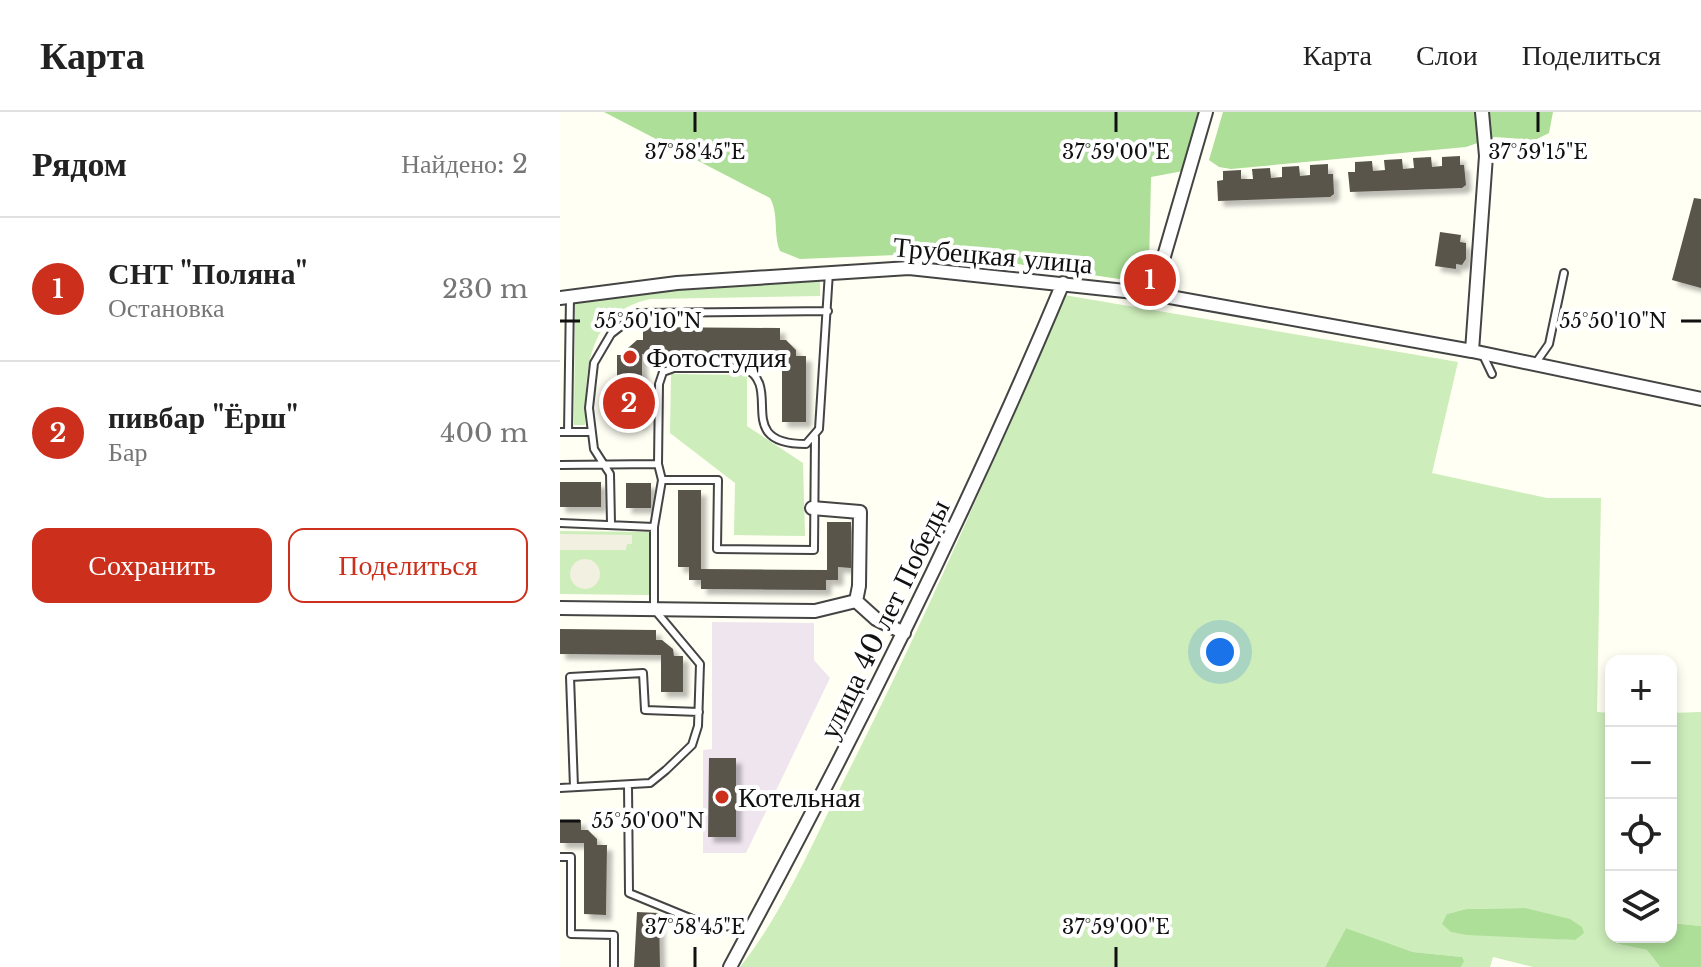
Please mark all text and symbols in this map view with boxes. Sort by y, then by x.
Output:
text: Карта [40,32,145,79]
text: Карта [1303,38,1372,73]
text: Слои [1416,38,1478,73]
text: Поделиться [1522,38,1661,73]
text: 37°58'45"E [645,140,745,164]
text: 37°59'00"E [1062,140,1170,164]
text: 37°59'15"E [1488,140,1588,164]
text: Рядом [32,143,127,185]
text: Найдено: 2 [401,148,528,180]
street label: Трубецкая улица [892,229,1095,282]
pin: 1 [1124,250,1176,310]
text: СНТ "Поляна" [108,255,307,292]
text: 1 [52,273,64,305]
text: 230 m [442,273,528,305]
text: Остановка [108,292,225,324]
text: 55°50'10"N [594,309,702,333]
text: 55°50'10"N [1559,309,1667,333]
place label: Фотостудия [646,340,787,375]
marker: Фотостудия [621,348,639,366]
pin: 2 [603,373,655,433]
text: пивбар "Ёрш" [108,399,298,436]
text: 2 [50,417,66,449]
text: 400 m [440,417,528,449]
text: Бар [108,436,147,468]
street label: улица 40 лет Победы [811,494,958,744]
button: Сохранить [32,528,272,603]
button: Поделиться [288,528,528,603]
your location [1200,632,1240,672]
map controls [1605,655,1677,943]
button: + [1605,655,1677,727]
button: − [1605,727,1677,799]
place label: Котельная [738,780,861,815]
marker: Котельная [713,788,731,806]
button: locate [1605,799,1677,871]
text: 55°50'00"N [591,809,705,833]
button: layers [1605,871,1677,943]
text: 37°58'45"E [645,915,745,939]
text: 37°59'00"E [1062,915,1170,939]

